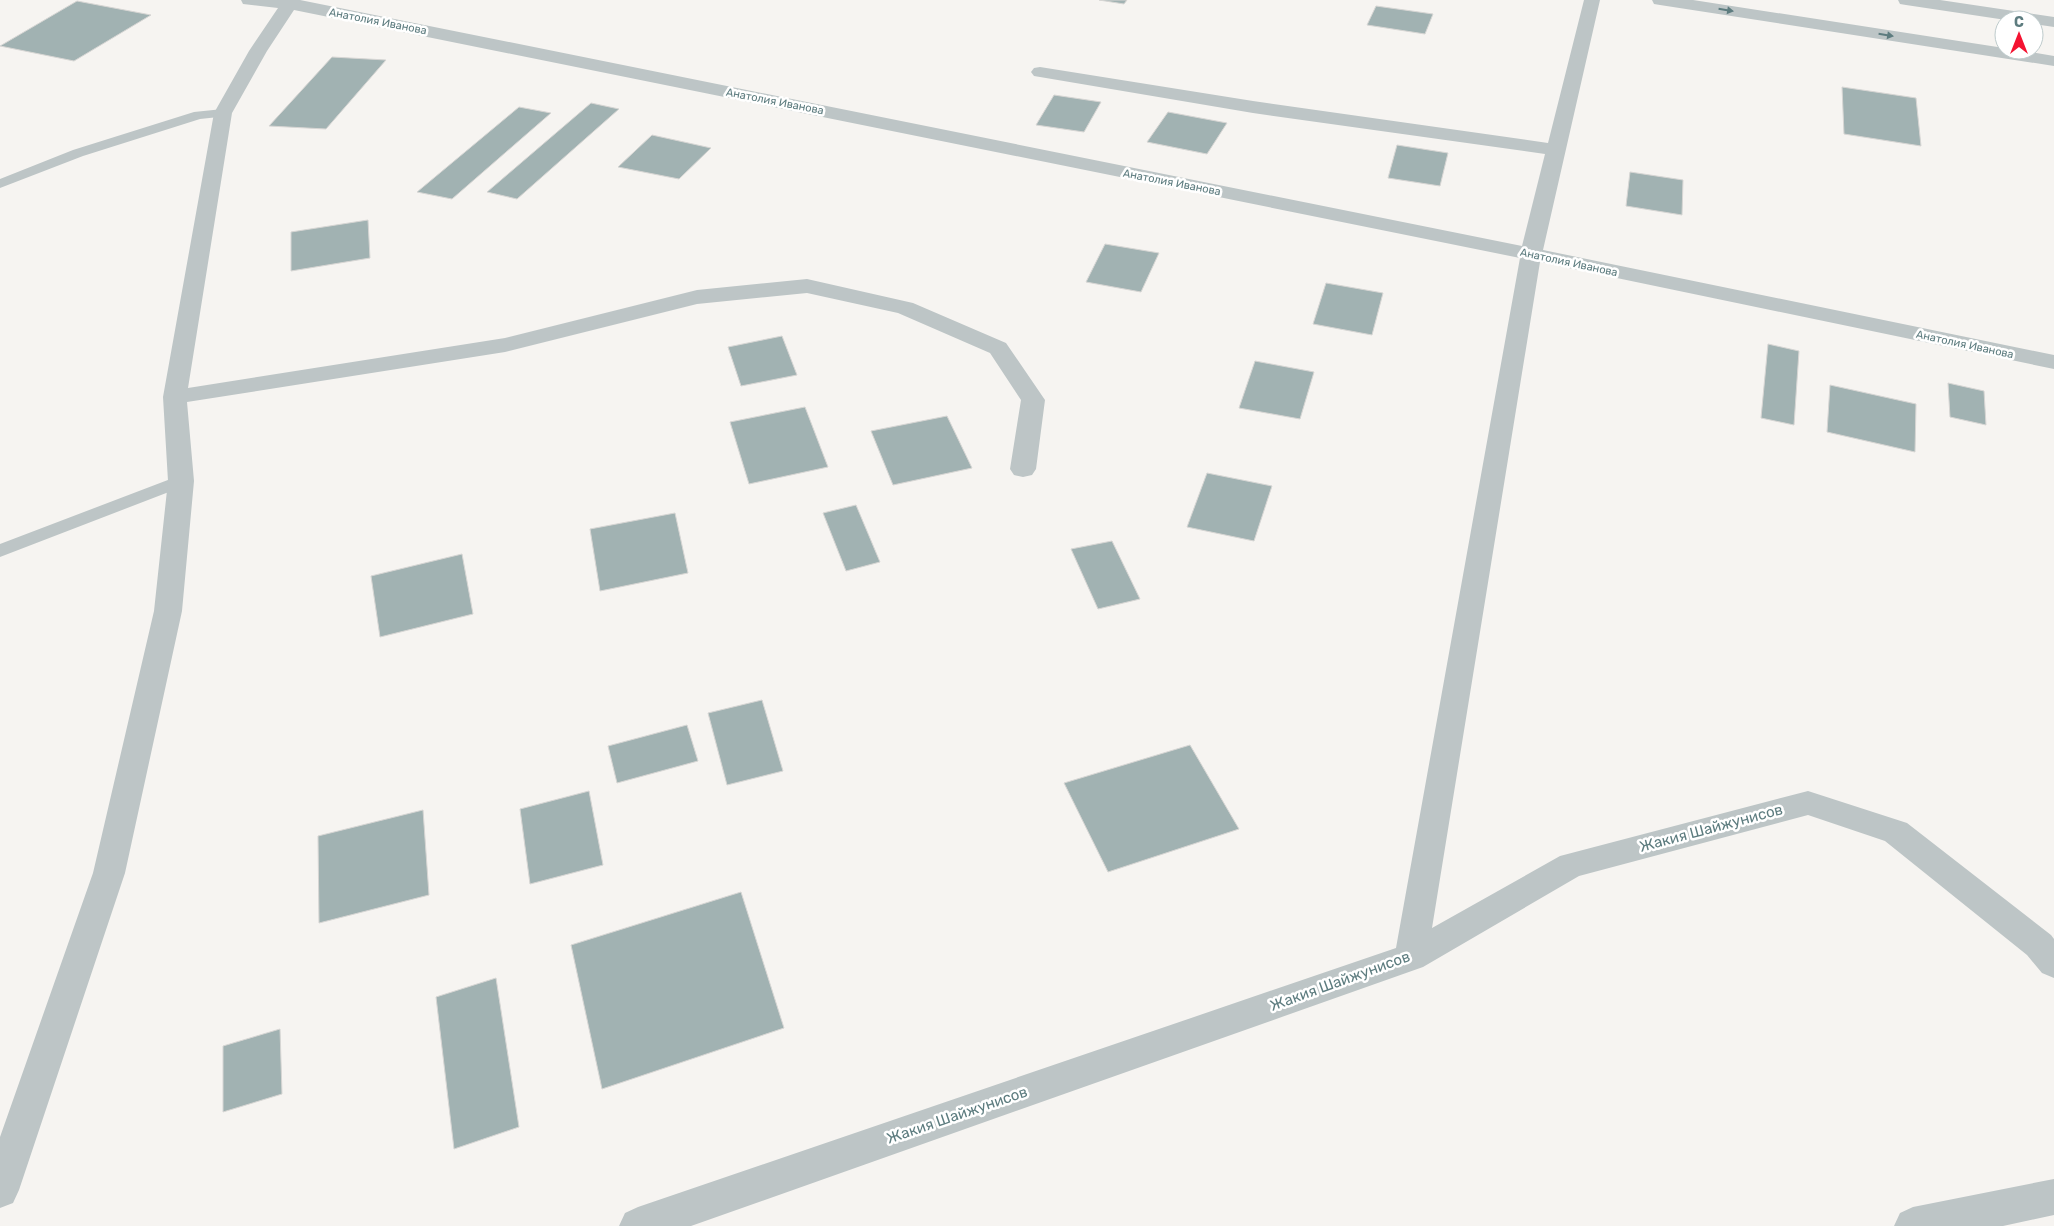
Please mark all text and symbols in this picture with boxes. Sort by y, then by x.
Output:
street label: Анатолия Иванова [328,6,428,37]
one-way arrow [1718,6,1734,14]
north arrow [1994,10,2044,60]
text: С [2014,14,2024,31]
one-way arrow [1879,31,1895,39]
street label: Анатолия Иванова [725,86,825,117]
street label: Анатолия Иванова [1122,167,1222,198]
street label: Анатолия Иванова [1519,246,1619,279]
street label: Анатолия Иванова [1915,328,2015,361]
street label: Жакия Шайжунисов [1637,800,1785,856]
street label: Жакия Шайжунисов [1268,947,1412,1015]
street label: Жакия Шайжунисов [884,1082,1030,1148]

